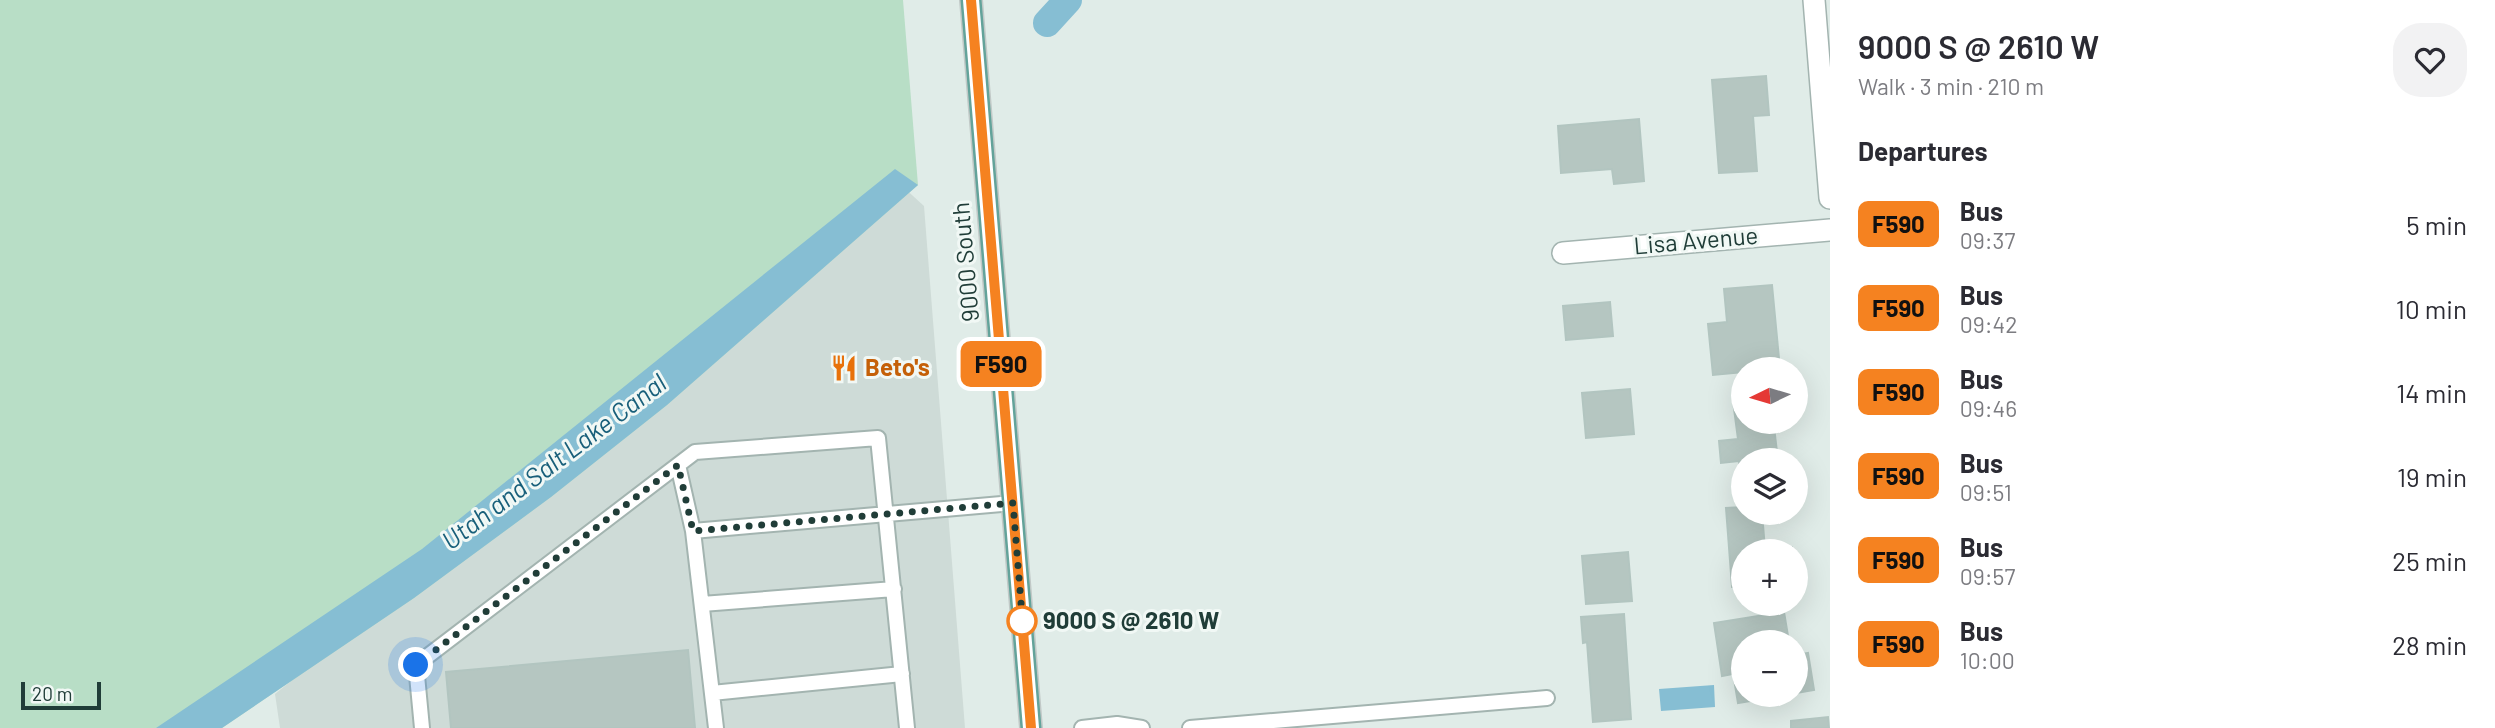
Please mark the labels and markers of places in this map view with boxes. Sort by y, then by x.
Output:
place label: Beto's [865,352,930,381]
restaurant icon: Beto's [829,353,859,383]
place label: 9000 S @ 2610 W [1043,605,1219,634]
marker: 9000 S @ 2610 W [1007,606,1037,636]

